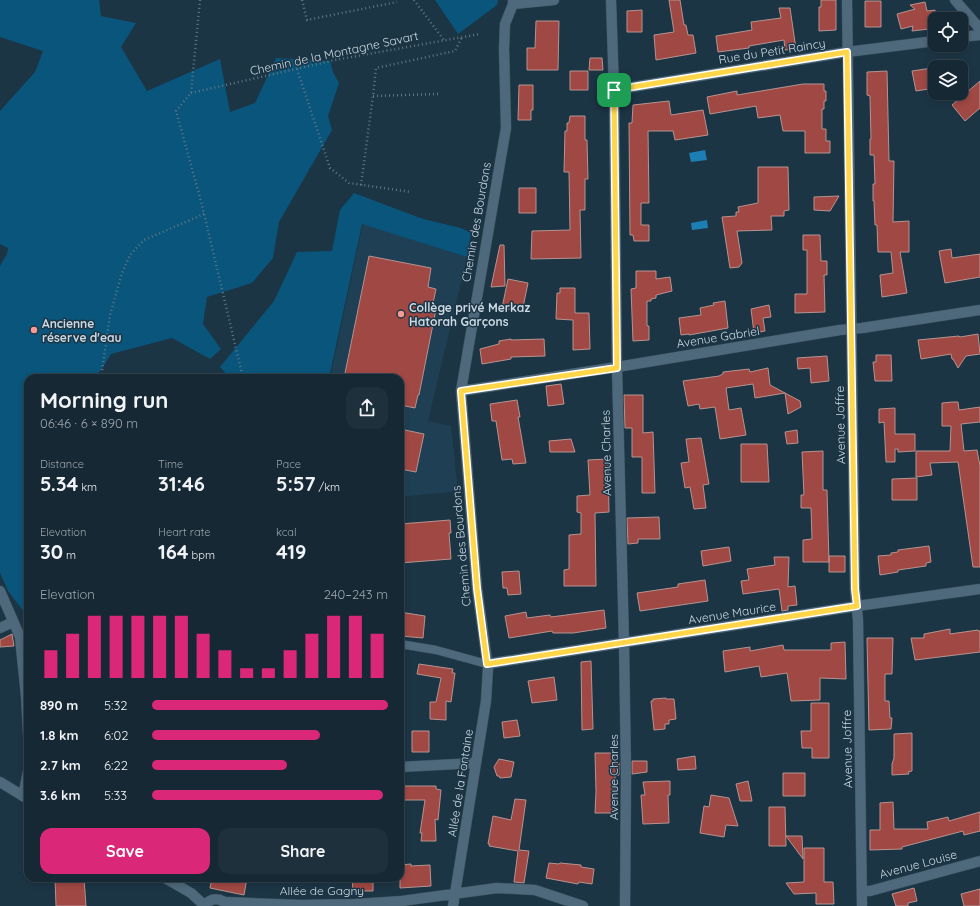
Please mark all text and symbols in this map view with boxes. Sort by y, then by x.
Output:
map controls [928,12,968,100]
button: locate [928,12,968,52]
street label: Chemin de la Montagne Savart [248,28,420,78]
street label: Rue du Petit Raincy [717,35,827,67]
button: layers [928,60,968,100]
pin [597,73,631,107]
icon: arrive [603,79,625,101]
street label: Chemin des Bourdons [458,161,494,283]
place label: Collège privé Merkaz Hatorah Garçons [409,300,530,329]
marker: Collège privé Merkaz Hatorah Garçons [396,309,406,319]
place label: Ancienne réserve d'eau [42,316,122,345]
street label: Avenue Gabriel [675,323,761,351]
marker: Ancienne réserve d'eau [29,325,39,335]
text: Morning run [40,386,168,414]
street label: Avenue Joffre [832,386,848,464]
button: share [346,387,388,429]
street label: Avenue Charles [598,410,614,496]
text: 06:46 · 6 × 890 m [40,415,138,431]
text: Distance [40,457,84,471]
text: Time [158,457,183,471]
text: Pace [276,457,301,471]
text: 5.34 [40,471,78,496]
text: 31:46 [158,471,205,496]
text: 5:57 [276,471,315,496]
text: km [78,480,97,494]
text: /km [315,480,340,494]
street label: Chemin des Bourdons [448,484,474,607]
text: Elevation [40,525,86,539]
text: Heart rate [158,525,210,539]
text: kcal [276,525,297,539]
text: 30 [40,539,63,564]
text: 164 [158,539,189,564]
text: 419 [276,539,306,564]
text: m [63,548,76,562]
text: bpm [189,548,215,562]
text: Elevation [40,586,95,602]
text: 240–243 m [324,586,388,602]
street label: Avenue Maurice [687,599,777,627]
text: 890 m [40,697,78,713]
text: 5:32 [104,697,128,713]
street label: Avenue Joffre [839,710,855,788]
text: 1.8 km [40,727,78,743]
text: 6:02 [104,727,128,743]
street label: Allée de la Fontaine [444,728,476,838]
street label: Avenue Charles [606,734,621,820]
text: 2.7 km [40,757,81,773]
text: 6:22 [104,757,128,773]
text: 3.6 km [40,787,80,803]
text: 5:33 [104,787,127,803]
button: Save [40,828,210,874]
button: Share [218,828,388,874]
street label: Avenue Louise [878,846,959,882]
street label: Allée de Gagny [280,883,364,898]

